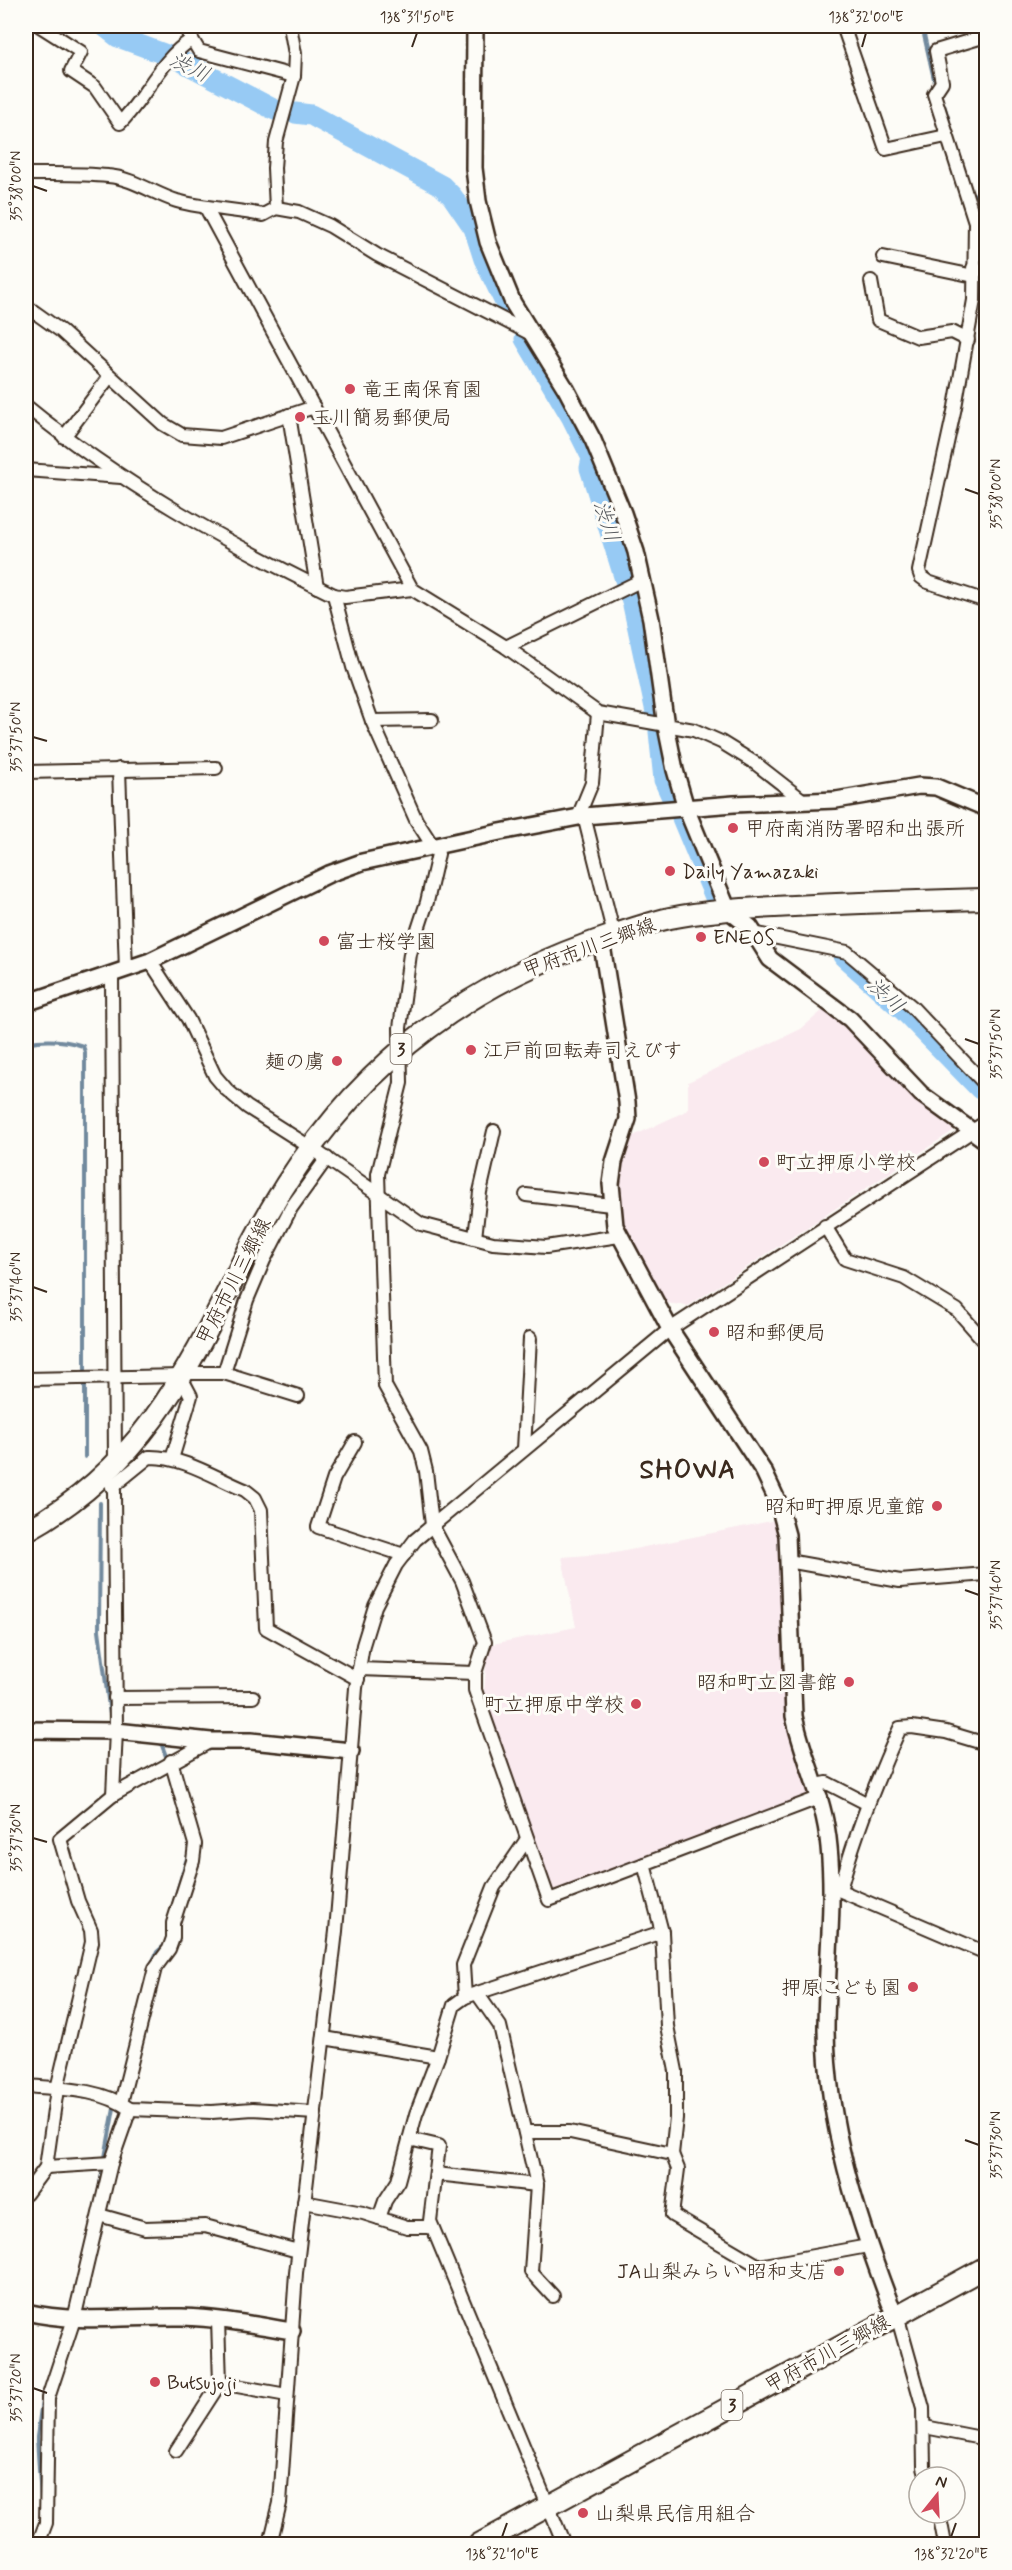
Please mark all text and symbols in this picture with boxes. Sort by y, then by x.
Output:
text: 138°31'50"E [380,8,454,28]
text: 138°32'00"E [828,8,904,28]
water label: 渋川 [165,46,215,90]
text: 35°38'00"N [7,151,27,221]
place label: 竜王南保育園 [362,377,482,404]
marker: 竜王南保育園 [343,382,357,396]
place label: 玉川簡易郵便局 [312,405,452,432]
marker: 玉川簡易郵便局 [293,410,307,424]
text: 35°38'00"N [987,459,1007,529]
water label: 渋川 [586,497,626,546]
text: 35°37'50"N [7,702,27,772]
place label: 甲府南消防署昭和出張所 [745,816,965,843]
marker: 甲府南消防署昭和出張所 [726,821,740,835]
place label: Daily Yamazaki [682,859,818,886]
marker: Daily Yamazaki [663,864,677,878]
street label: 甲府市川三郷線 [519,912,660,985]
place label: ENEOS [713,925,775,952]
place label: 富士桜学園 [336,929,436,956]
marker: ENEOS [694,930,708,944]
marker: 富士桜学園 [317,934,331,948]
water label: 渋川 [860,971,910,1020]
text: 35°37'50"N [987,1009,1007,1079]
road number: 3 [390,1034,412,1064]
place label: 江戸前回転寿司えびす [483,1038,683,1065]
marker: 江戸前回転寿司えびす [464,1043,478,1057]
place label: 麺の虜 [265,1049,325,1076]
marker: 麺の虜 [330,1054,344,1068]
place label: 町立押原小学校 [776,1150,916,1177]
marker: 町立押原小学校 [757,1155,771,1169]
street label: 甲府市川三郷線 [191,1213,278,1350]
text: 35°37'40"N [7,1252,27,1322]
place label: 昭和郵便局 [726,1320,826,1347]
marker: 昭和郵便局 [707,1325,721,1339]
district label: SHOWA [639,1454,737,1488]
place label: 昭和町押原児童館 [765,1494,925,1521]
marker: 昭和町押原児童館 [930,1499,944,1513]
text: 35°37'40"N [987,1560,1007,1630]
place label: 昭和町立図書館 [697,1670,837,1697]
marker: 昭和町立図書館 [842,1675,856,1689]
place label: 町立押原中学校 [484,1692,624,1719]
marker: 町立押原中学校 [629,1697,643,1711]
text: 35°37'30"N [7,1804,27,1872]
place label: 押原こども園 [781,1975,901,2002]
marker: 押原こども園 [906,1980,920,1994]
text: 35°37'30"N [987,2111,1007,2179]
place label: JA山梨みらい 昭和支店 [617,2259,827,2286]
marker: JA山梨みらい 昭和支店 [832,2264,846,2278]
street label: 甲府市川三郷線 [760,2309,895,2400]
text: 35°37'20"N [7,2354,27,2422]
place label: Butsujoji [167,2370,237,2397]
marker: Butsujoji [148,2375,162,2389]
road number: 3 [722,2390,742,2420]
north arrow [907,2465,967,2525]
text: N [933,2471,949,2494]
place label: 山梨県民信用組合 [595,2501,755,2528]
marker: 山梨県民信用組合 [576,2506,590,2520]
text: 138°32'10"E [465,2545,539,2565]
text: 138°32'20"E [914,2545,988,2565]

